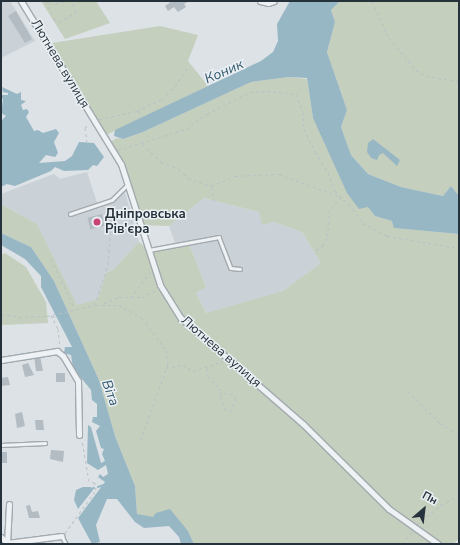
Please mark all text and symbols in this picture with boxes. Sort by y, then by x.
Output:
street label: Лютнева вулиця [27,17,93,111]
water label: Коник [202,56,246,88]
place label: Дніпровська Рів'єра [105,207,186,238]
marker: Дніпровська Рів'єра [92,217,102,227]
street label: Лютнева вулиця [178,313,264,391]
water label: Віта [98,378,122,408]
text: Пн [420,488,440,508]
north arrow [404,489,444,529]

